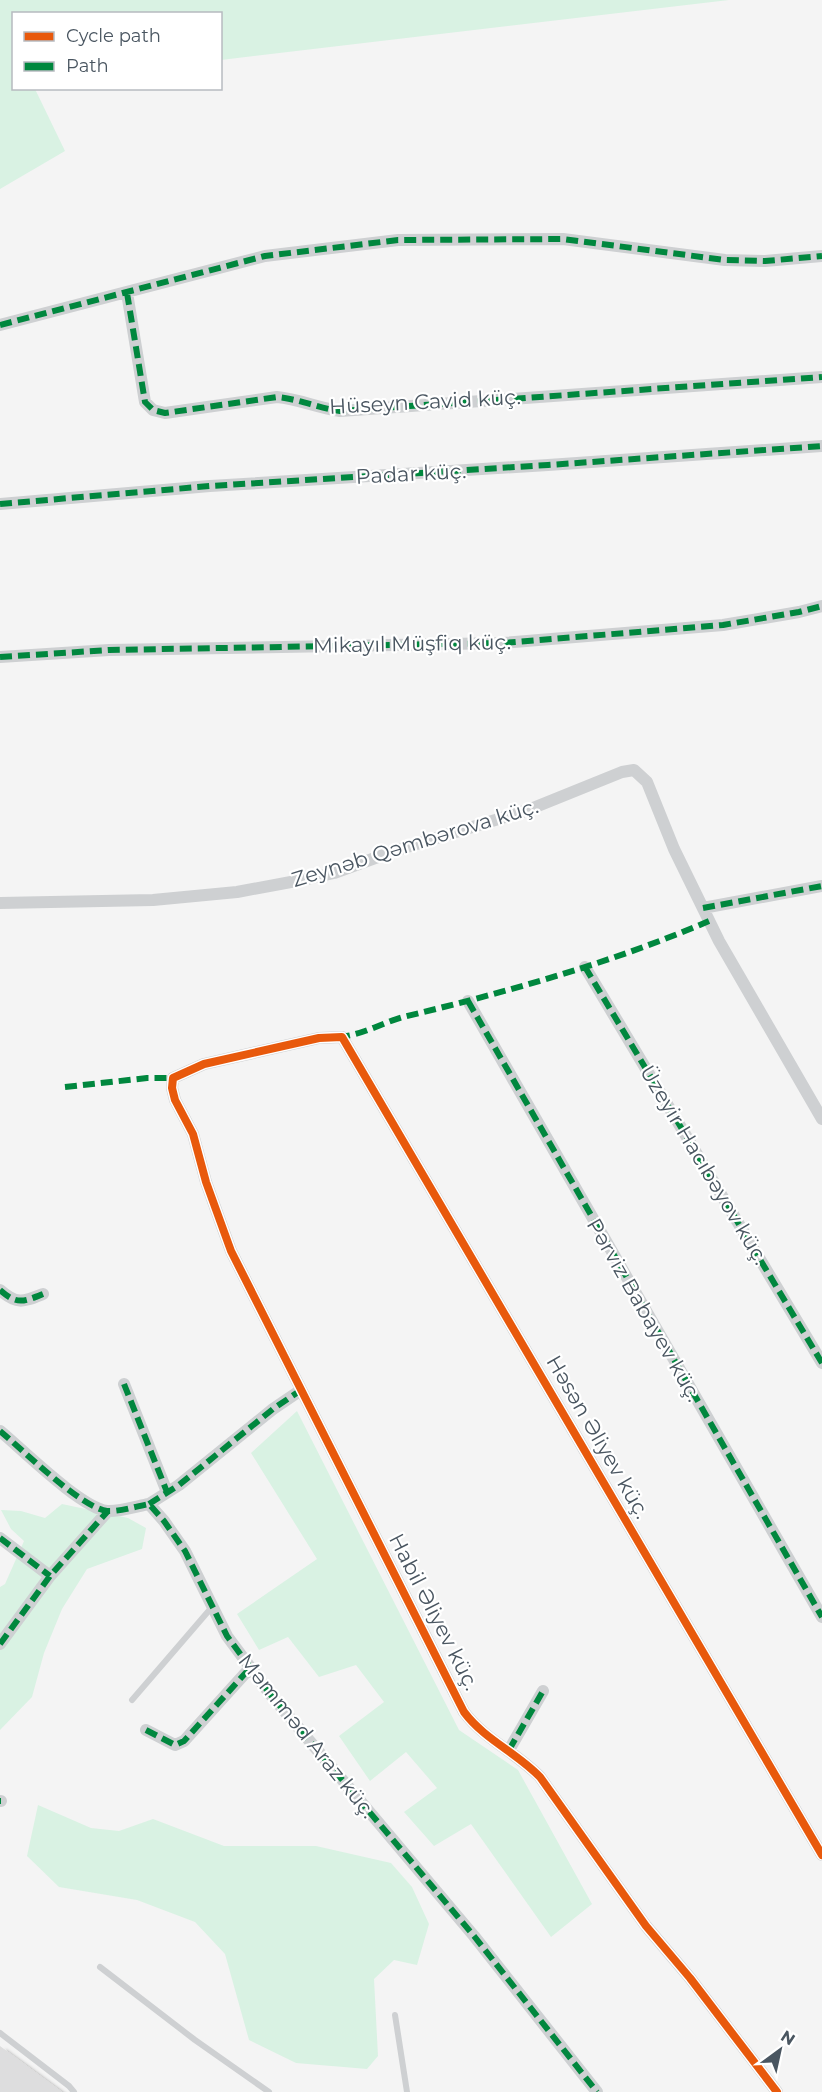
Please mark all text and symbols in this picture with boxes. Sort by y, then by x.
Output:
legend [12,12,222,90]
text: Cycle path [66,25,161,47]
text: Path [66,55,109,77]
street label: Hüseyn Cavid küç. [328,384,521,419]
street label: Padar küç. [355,458,467,489]
street label: Mikayıl Müşfiq küç. [313,629,511,658]
street label: Zeynəb Qəmbərova küç. [289,793,541,892]
street label: Üzeyir Hacıbəyov küç. [635,1061,774,1269]
street label: Pərviz Babayev küç. [582,1214,707,1406]
street label: Həsən Əliyev küç. [542,1351,655,1523]
street label: Habil Əliyev küç. [384,1529,485,1694]
street label: Məmməd Araz küç. [233,1648,381,1823]
north arrow [750,2020,810,2080]
text: N [777,2026,798,2049]

